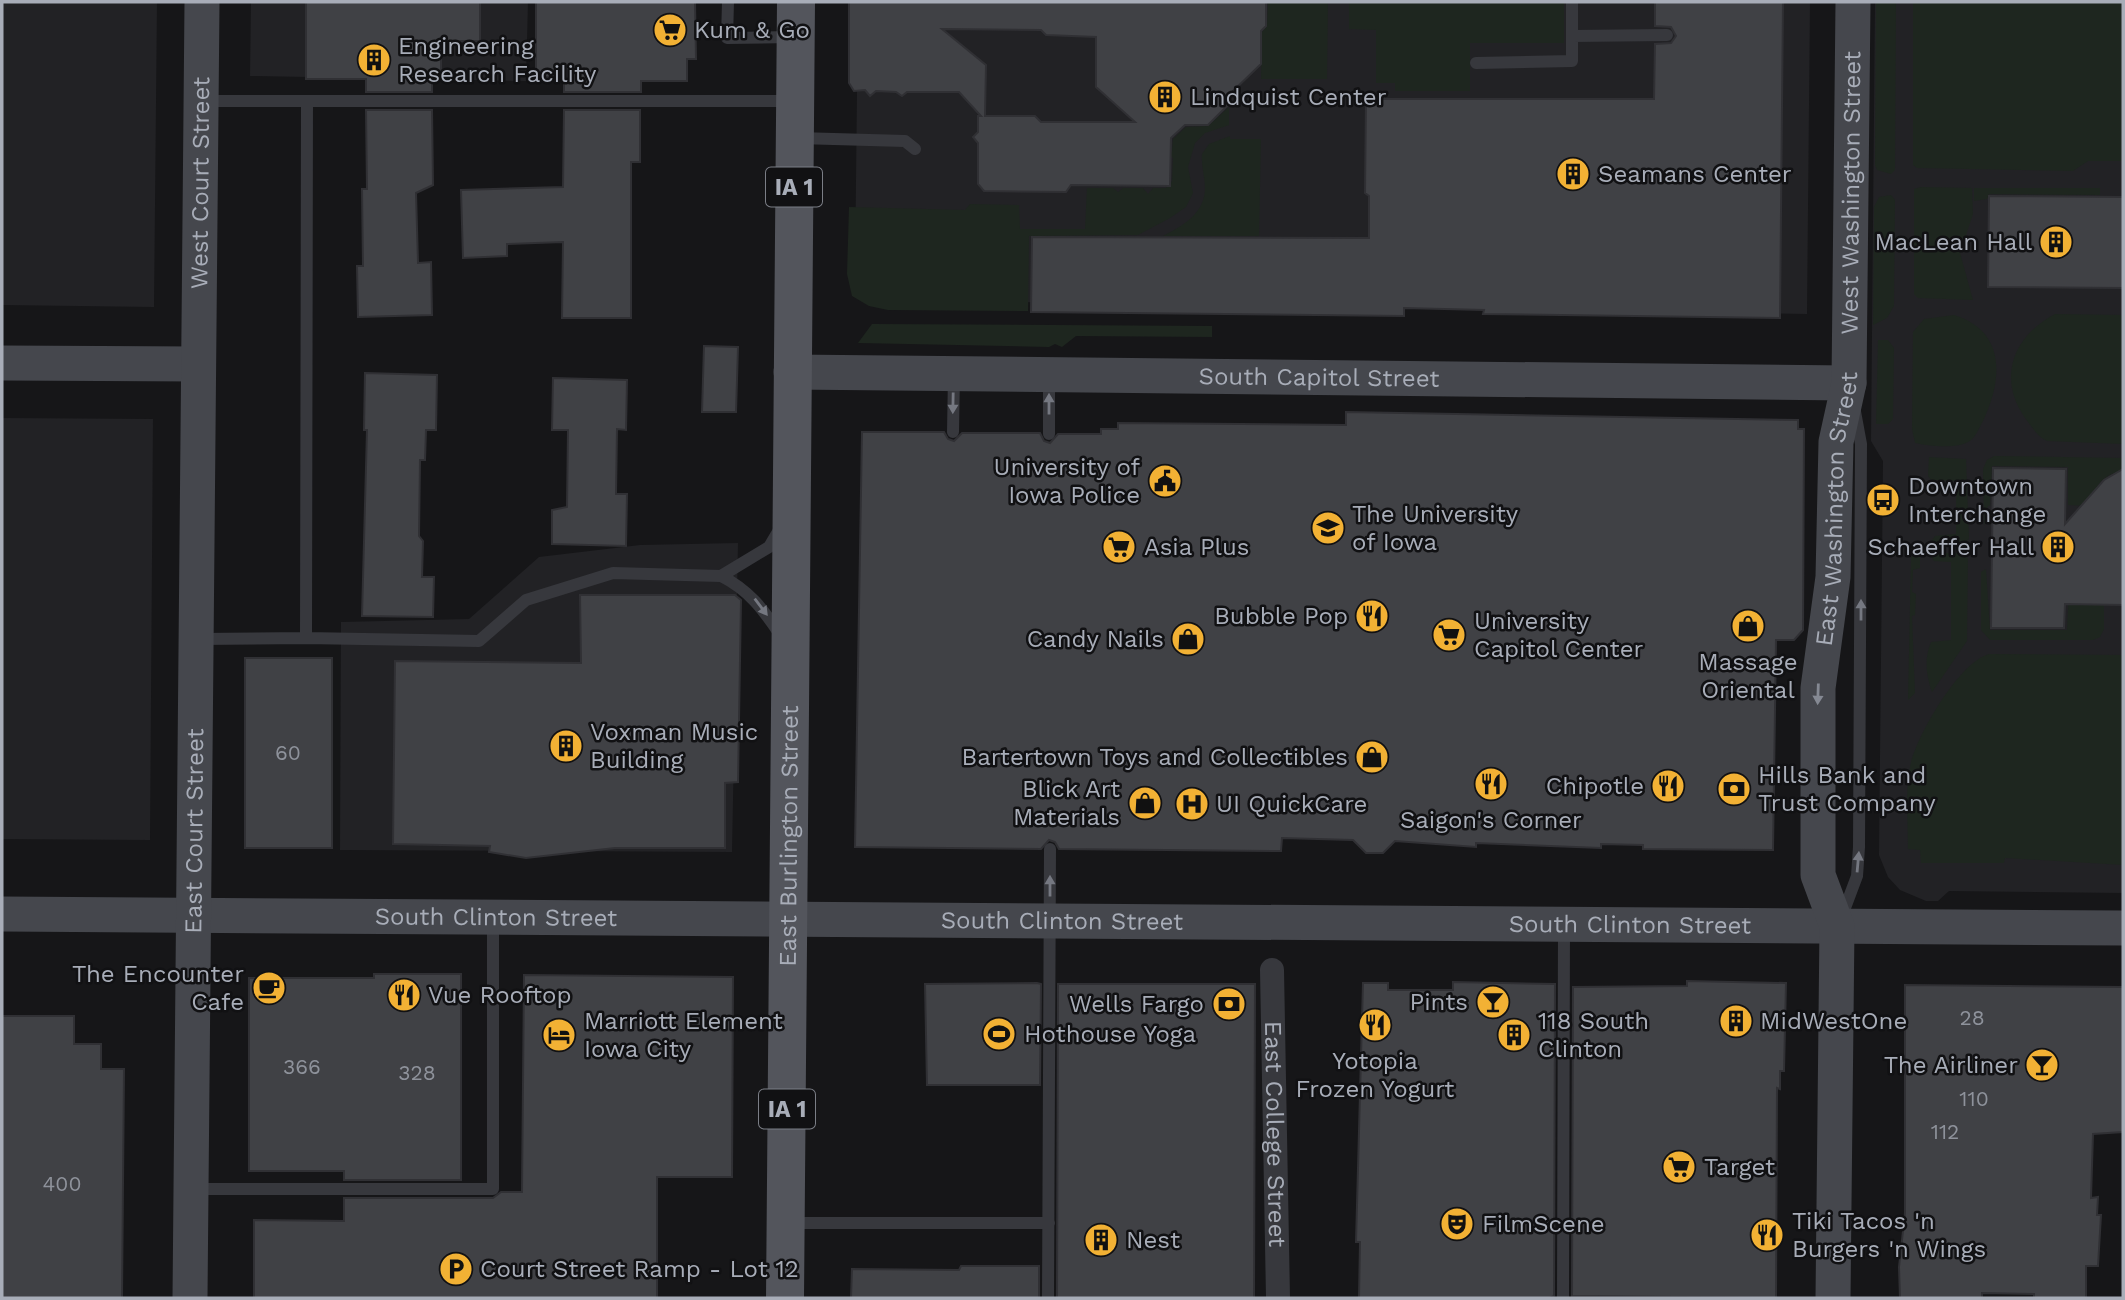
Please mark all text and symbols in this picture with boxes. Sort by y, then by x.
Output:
supermarket icon: Kum & Go [651,11,689,49]
place label: Kum & Go [694,16,810,44]
place label: Engineering Research Facility [398,32,597,88]
building icon: Engineering Research Facility [355,41,393,79]
street label: West Washington Street [1836,51,1866,335]
street label: West Court Street [185,77,215,289]
building icon: Lindquist Center [1146,78,1184,116]
place label: Lindquist Center [1190,83,1387,111]
building icon: Seamans Center [1554,155,1592,193]
place label: Seamans Center [1598,160,1792,188]
road number: IA 1 [766,168,822,206]
building icon: MacLean Hall [2037,223,2075,261]
place label: MacLean Hall [1874,228,2033,256]
street label: South Capitol Street [1198,362,1439,393]
street label: East Washington Street [1810,372,1863,648]
one-way arrow [948,392,959,414]
one-way arrow [1043,393,1055,415]
place label: University of Iowa Police [994,453,1141,509]
public building icon: University of Iowa Police [1146,462,1184,500]
place label: Downtown Interchange [1908,472,2046,528]
bus stop icon: Downtown Interchange [1864,481,1902,519]
place label: The University of Iowa [1352,500,1519,556]
school or university icon: The University of Iowa [1309,509,1347,547]
supermarket icon: Asia Plus [1100,528,1138,566]
building icon: Schaeffer Hall [2039,528,2077,566]
place label: Asia Plus [1144,533,1249,561]
place label: Schaeffer Hall [1867,533,2035,561]
restaurant icon: Bubble Pop [1353,597,1391,635]
one-way arrow [754,598,768,617]
one-way arrow [1855,599,1866,621]
place label: Bubble Pop [1214,602,1348,630]
place label: University Capitol Center [1474,607,1644,663]
shop icon: Massage Oriental [1729,607,1767,645]
supermarket icon: University Capitol Center [1430,616,1468,654]
shop icon: Candy Nails [1169,620,1207,658]
place label: Candy Nails [1027,625,1164,653]
place label: Massage Oriental [1698,648,1798,704]
one-way arrow [1812,683,1824,705]
street label: East Burlington Street [774,705,804,967]
place label: Voxman Music Building [590,718,758,774]
building icon: Voxman Music Building [547,727,585,765]
street label: East Court Street [179,728,209,934]
shop icon: Bartertown Toys and Collectibles [1353,738,1391,776]
house number: 60 [275,740,301,765]
place label: Bartertown Toys and Collectibles [962,743,1348,771]
place label: Hills Bank and Trust Company [1758,761,1936,817]
restaurant icon: Saigon's Corner [1472,765,1510,803]
restaurant icon: Chipotle [1649,767,1687,805]
bank icon: Hills Bank and Trust Company [1715,770,1753,808]
place label: Chipotle [1546,772,1644,800]
place label: Blick Art Materials [1013,775,1120,831]
shop icon: Blick Art Materials [1126,784,1164,822]
hospital icon: UI QuickCare [1173,785,1211,823]
place label: UI QuickCare [1216,790,1367,818]
place label: Saigon's Corner [1400,806,1582,834]
one-way arrow [1853,851,1864,873]
one-way arrow [1044,875,1056,897]
street label: South Clinton Street [375,902,617,932]
street label: South Clinton Street [941,906,1183,936]
street label: South Clinton Street [1509,910,1751,940]
place label: The Encounter Cafe [72,960,244,1016]
cafe icon: The Encounter Cafe [250,969,288,1007]
restaurant icon: Vue Rooftop [385,976,423,1014]
place label: Vue Rooftop [428,981,571,1009]
bar icon: Pints [1474,983,1512,1021]
bank icon: Wells Fargo [1210,985,1248,1023]
place label: Pints [1410,988,1468,1016]
place label: Wells Fargo [1069,990,1204,1018]
building icon: MidWestOne [1717,1002,1755,1040]
house number: 28 [1959,1005,1985,1030]
restaurant icon: Yotopia Frozen Yogurt [1356,1006,1394,1044]
place label: Marriott Element Iowa City [584,1007,783,1063]
place label: 118 South Clinton [1538,1007,1649,1063]
place label: MidWestOne [1760,1007,1907,1035]
sports icon: Hothouse Yoga [980,1015,1018,1053]
hotel icon: Marriott Element Iowa City [540,1016,578,1054]
building icon: 118 South Clinton [1495,1016,1533,1054]
place label: Hothouse Yoga [1024,1020,1196,1048]
street label: East College Street [1259,1021,1291,1247]
bar icon: The Airliner [2023,1046,2061,1084]
place label: Yotopia Frozen Yogurt [1296,1047,1454,1103]
place label: The Airliner [1884,1051,2018,1079]
house number: 366 [283,1054,321,1079]
house number: 328 [398,1060,436,1085]
house number: 110 [1959,1086,1989,1111]
road number: IA 1 [759,1090,815,1128]
house number: 112 [1931,1119,1959,1144]
supermarket icon: Target [1660,1148,1698,1186]
place label: Target [1704,1153,1775,1181]
house number: 400 [43,1171,81,1196]
theatre icon: FilmScene [1438,1205,1476,1243]
place label: Tiki Tacos 'n Burgers 'n Wings [1792,1207,1986,1263]
place label: FilmScene [1482,1210,1605,1238]
restaurant icon: Tiki Tacos 'n Burgers 'n Wings [1748,1216,1786,1254]
building icon: Nest [1082,1221,1120,1259]
place label: Nest [1126,1226,1180,1254]
parking icon: Court Street Ramp - Lot 12 [437,1250,475,1288]
place label: Court Street Ramp - Lot 12 [480,1255,799,1283]

